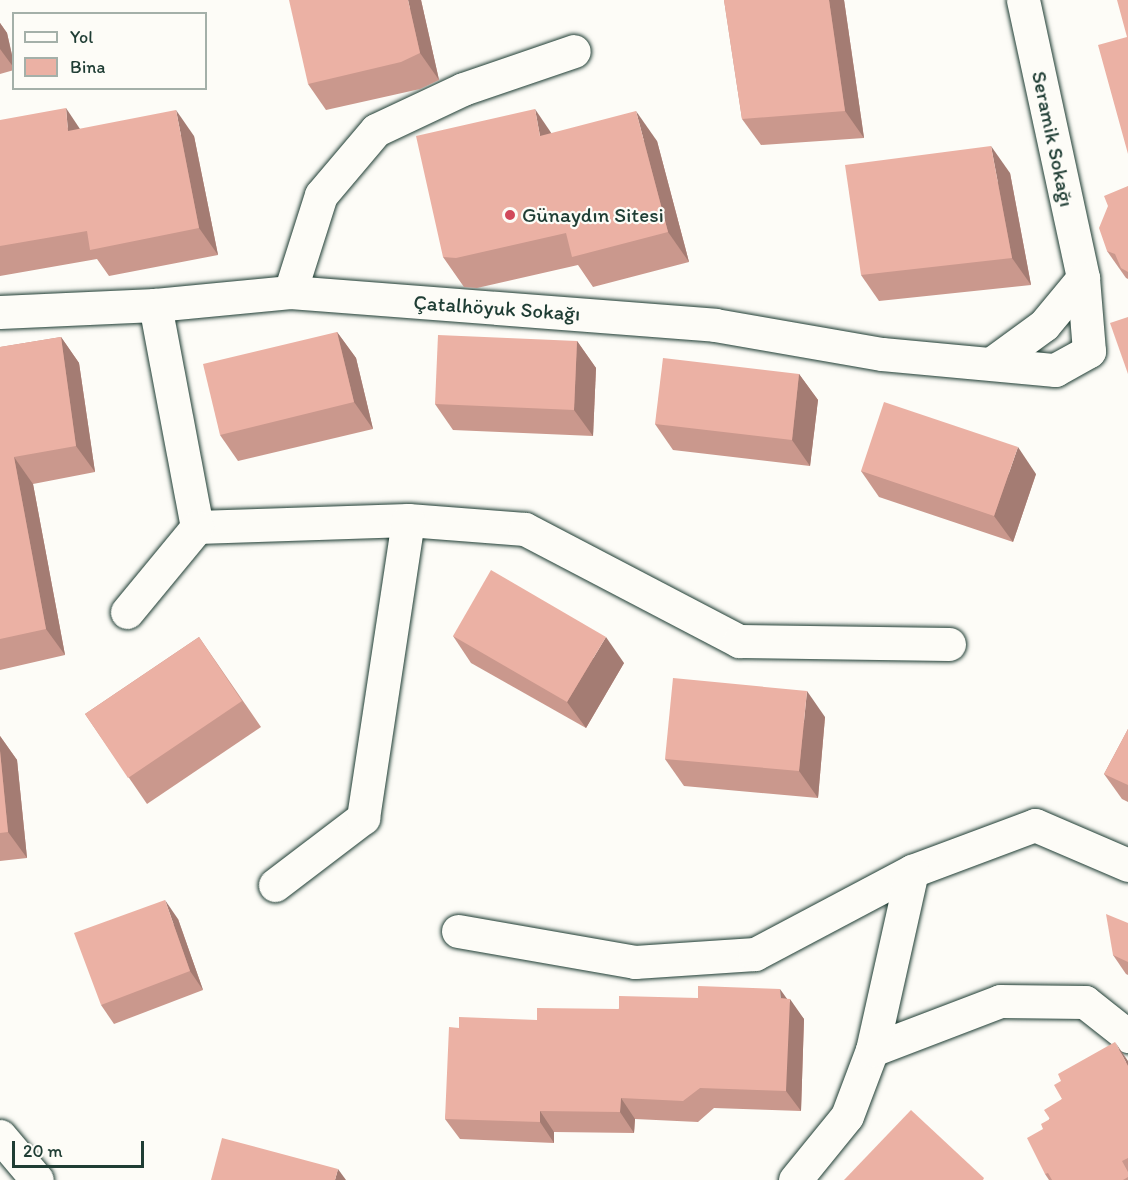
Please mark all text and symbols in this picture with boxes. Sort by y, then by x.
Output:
legend [12,12,207,90]
text: Yol [70,26,93,48]
text: Bina [70,56,105,78]
street label: Seramik Sokağı [1026,69,1080,209]
place label: Günaydın Sitesi [522,202,664,228]
marker: Günaydın Sitesi [503,208,517,222]
street label: Çatalhöyuk Sokağı [413,290,581,326]
scale bar [15,1129,147,1167]
text: 20 m [23,1140,63,1162]

